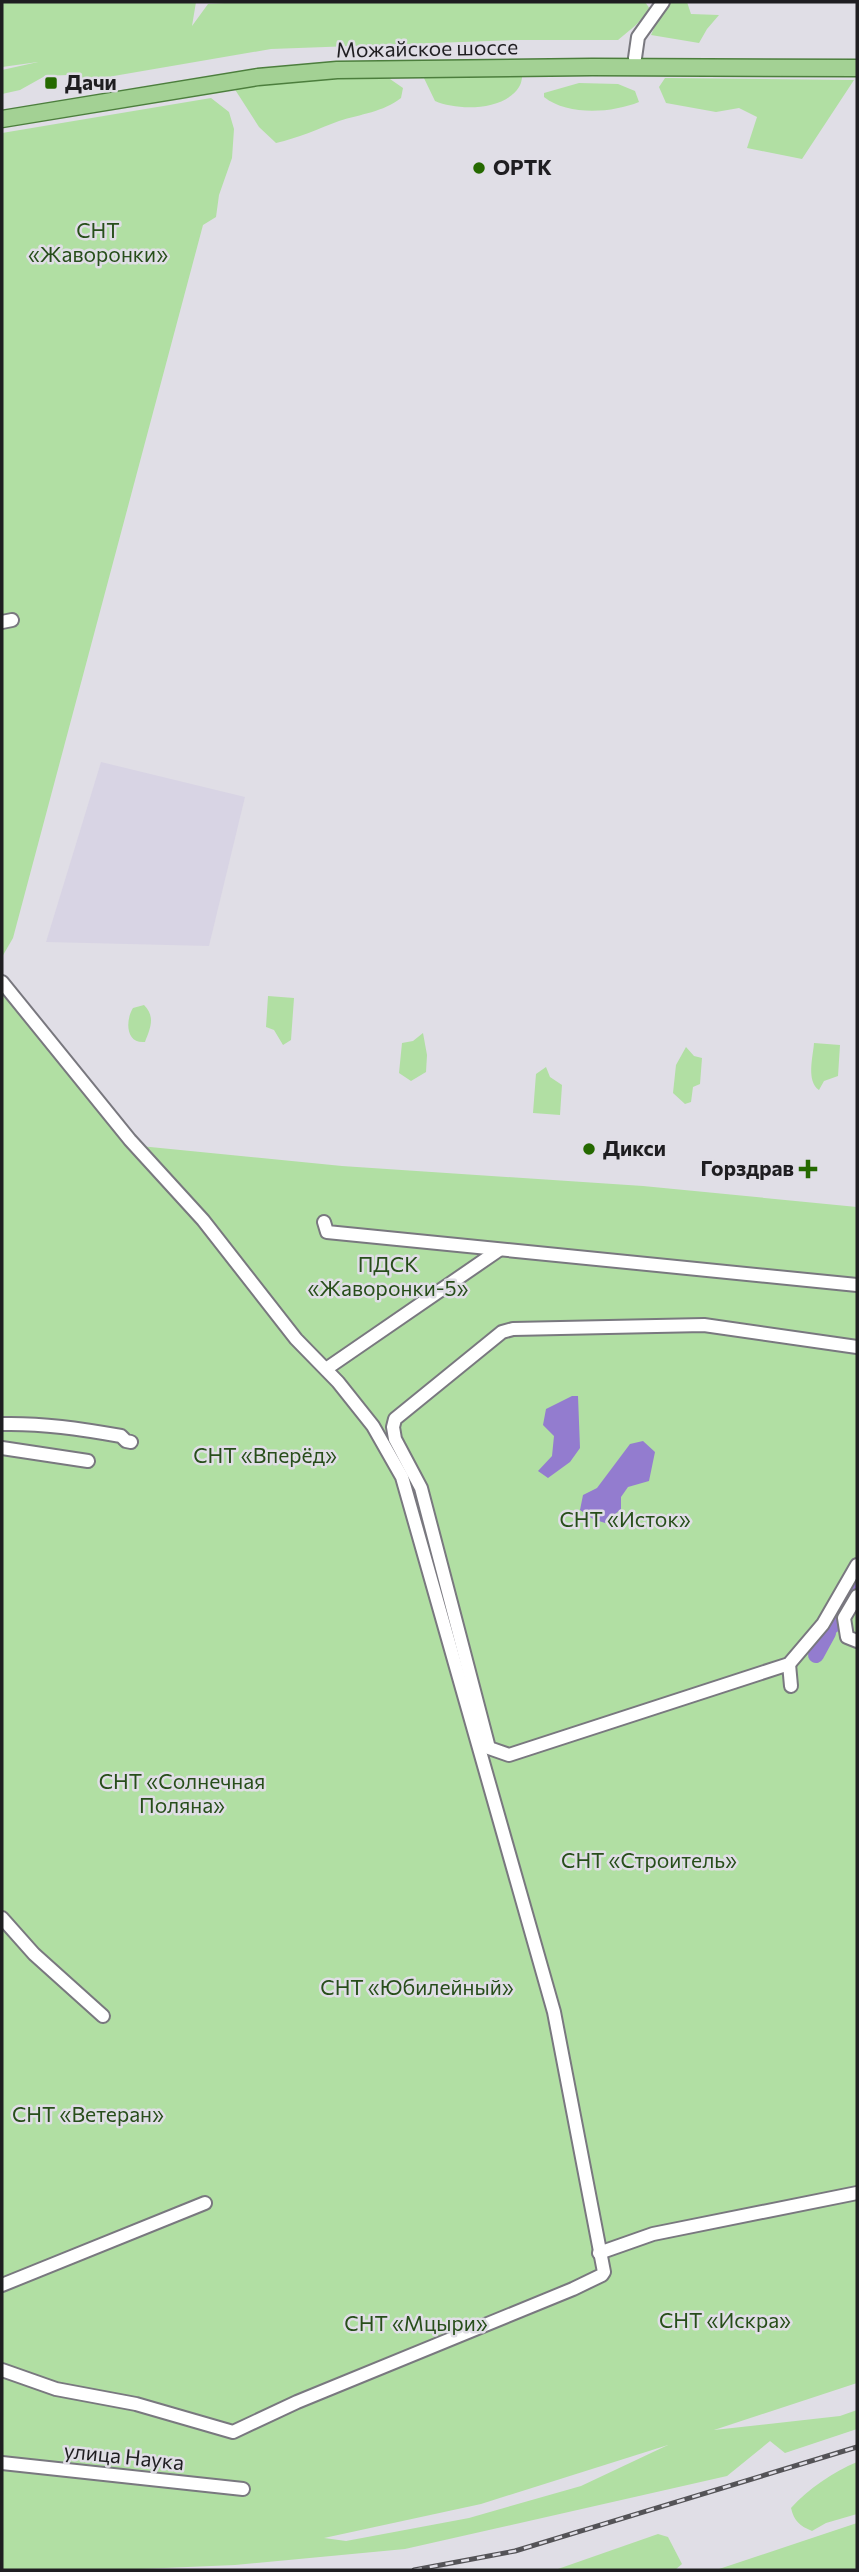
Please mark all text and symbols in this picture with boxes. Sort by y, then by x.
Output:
street label: Можайское шоссе [336,33,518,62]
place label: Дачи [65,69,117,94]
marker: Дачи [43,75,59,91]
place label: ОРТК [493,154,552,179]
marker: ОРТК [471,160,487,176]
park label: СНТ «Жаворонки» [28,217,168,266]
place label: Дикси [603,1135,666,1160]
marker: Дикси [581,1141,597,1157]
place label: Горздрав [701,1155,794,1180]
marker: Горздрав [800,1161,816,1177]
park label: ПДСК «Жаворонки-5» [307,1251,469,1300]
park label: СНТ «Вперёд» [193,1442,337,1467]
park label: СНТ «Исток» [559,1506,691,1531]
park label: СНТ «Солнечная Поляна» [99,1768,265,1817]
park label: СНТ «Строитель» [561,1847,737,1872]
park label: СНТ «Юбилейный» [320,1974,514,1999]
park label: СНТ «Ветеран» [12,2101,164,2126]
park label: СНТ «Искра» [659,2307,791,2332]
park label: СНТ «Мцыри» [344,2310,488,2335]
street label: улица Наука [63,2437,186,2474]

